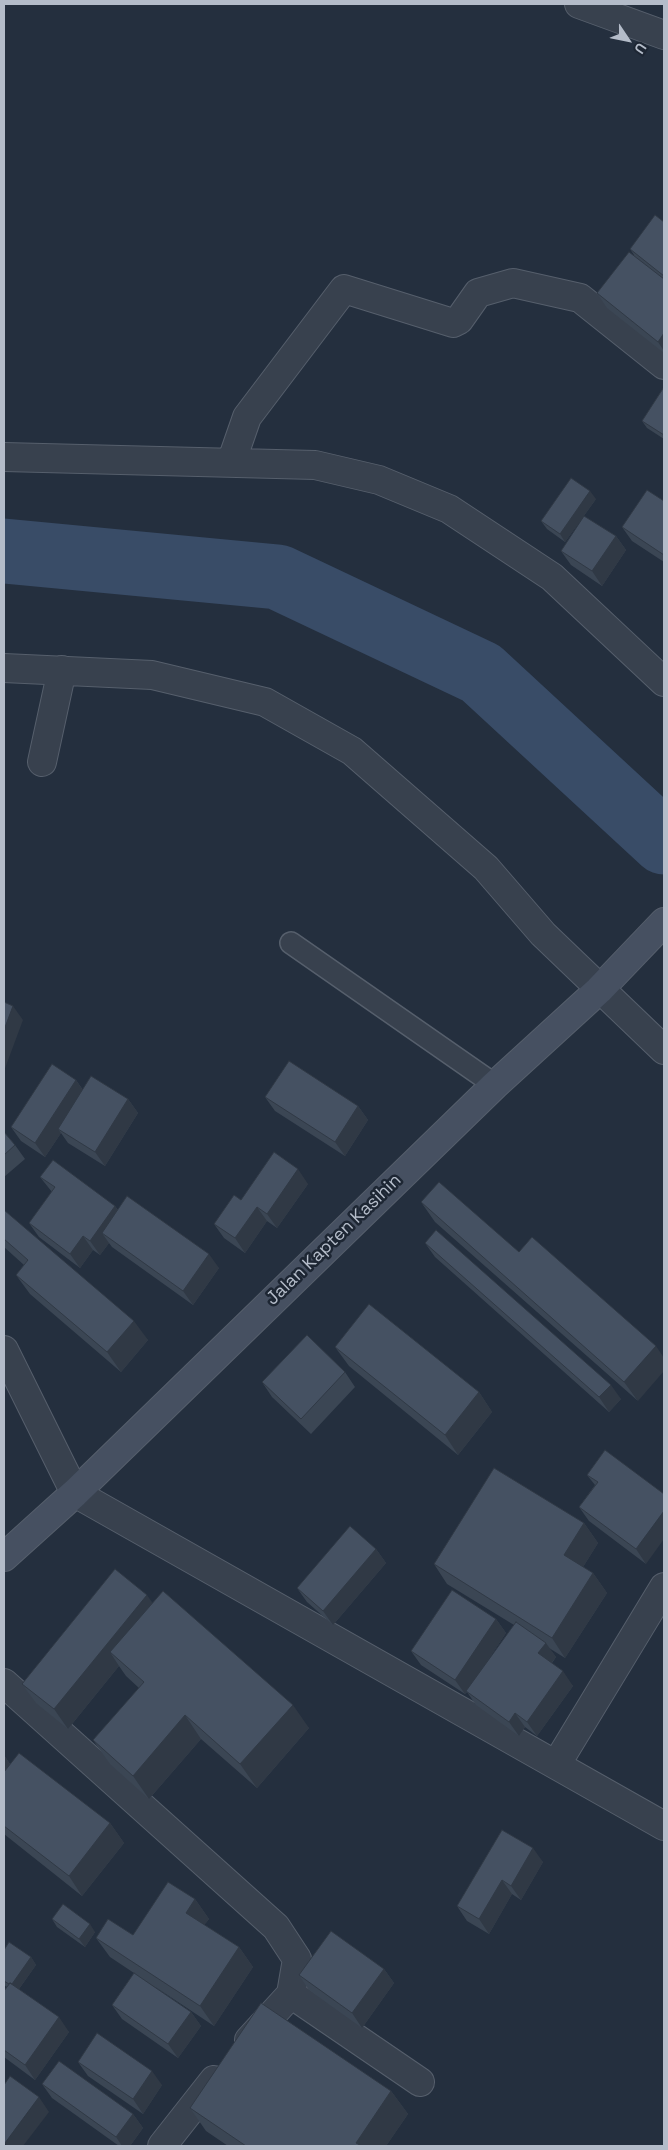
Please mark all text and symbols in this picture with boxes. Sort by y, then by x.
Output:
north arrow [603,15,653,65]
text: U [630,39,651,57]
street label: Jalan Kapten Kasihin [262,1170,406,1310]

